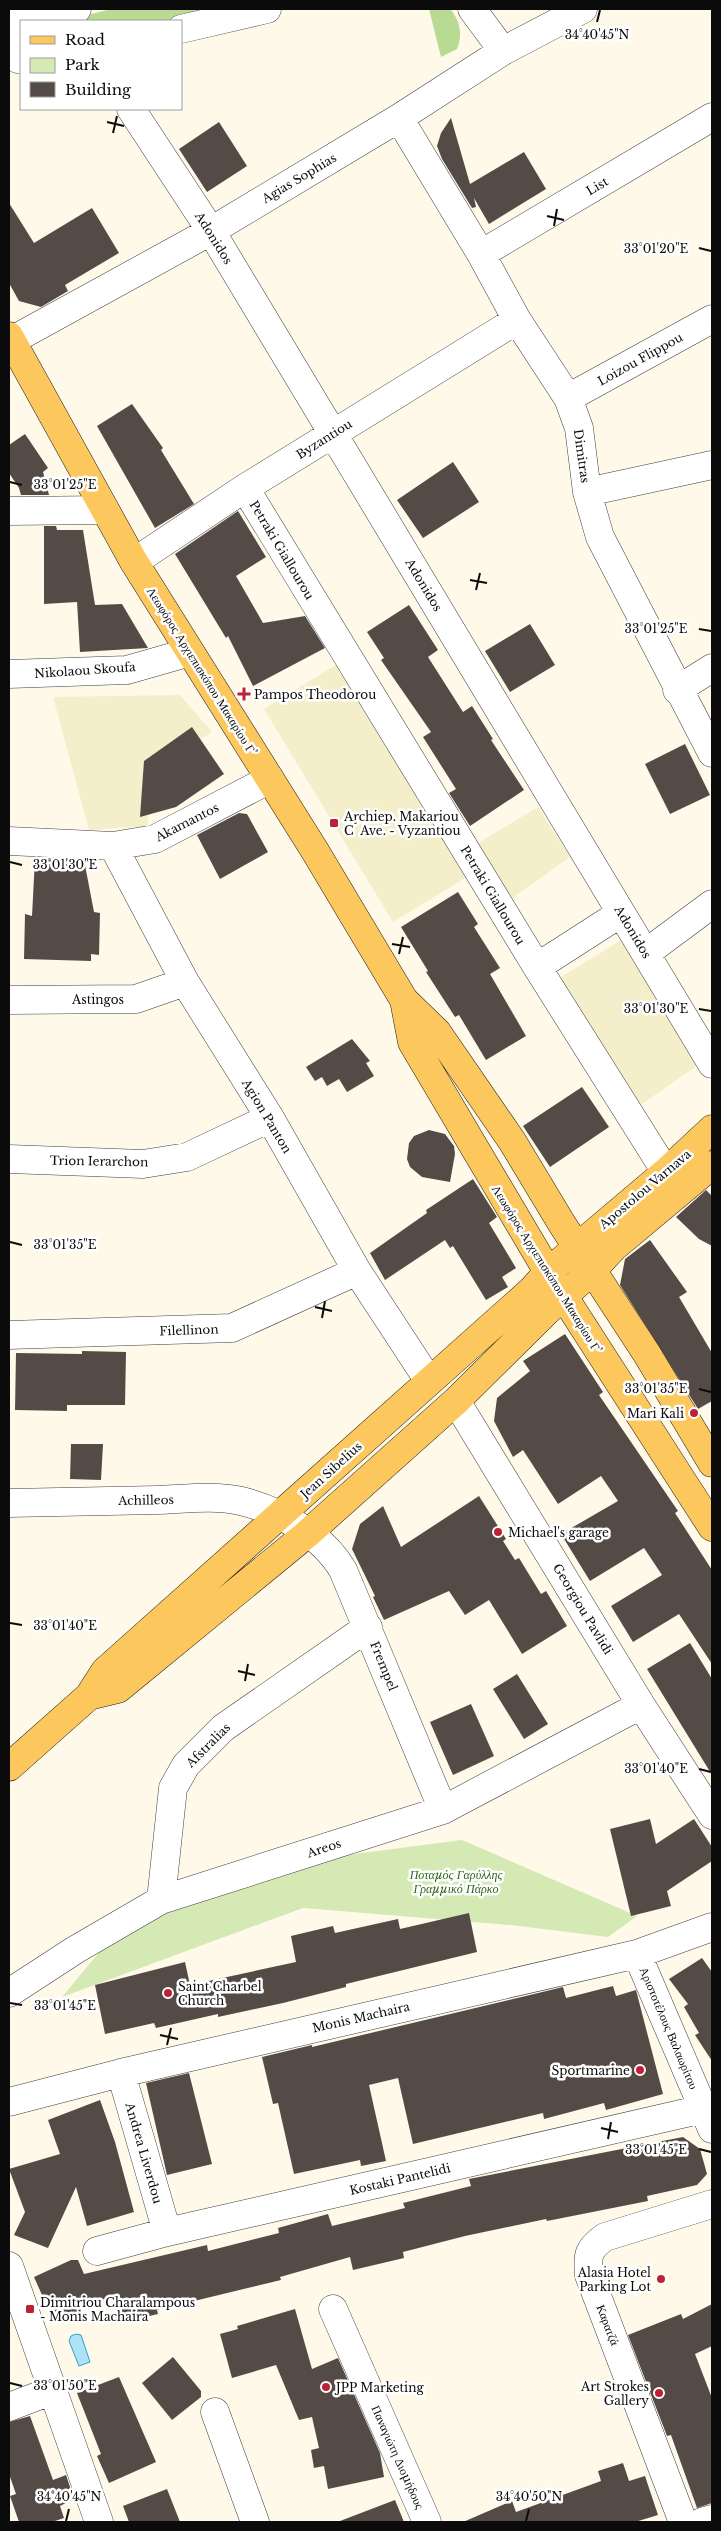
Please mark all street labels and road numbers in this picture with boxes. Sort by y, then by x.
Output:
street label: Agias Sophias [258,150,339,207]
street label: List [583,173,611,198]
street label: Adonidos [192,208,236,267]
street label: Loizou Flippou [595,329,685,389]
street label: Byzantiou [293,416,355,462]
street label: Dimitras [571,428,593,484]
street label: Petraki Giallourou [246,498,318,602]
street label: Adonidos [402,555,446,614]
street label: Λεωφόρος Αρχιεπισκόπου Μακαρίου Γ’ [144,584,260,758]
street label: Nikolaou Skoufa [34,659,137,681]
street label: Akamantos [152,800,221,845]
street label: Petraki Giallourou [457,843,529,947]
street label: Adonidos [611,902,655,961]
street label: Astingos [71,992,124,1007]
street label: Agion Panton [238,1075,295,1156]
street label: Apostolou Varnava [595,1146,694,1232]
street label: Trion Ierarchon [50,1153,148,1169]
street label: Λεωφόρος Αρχιεπισκόπου Μακαρίου Γ’ [489,1182,605,1356]
street label: Filellinon [159,1321,219,1339]
street label: Jean Sibelius [296,1438,365,1503]
street label: Achilleos [117,1492,174,1508]
street label: Georgiou Pavlidi [550,1561,616,1657]
street label: Frempel [367,1639,401,1693]
street label: Afstralias [182,1720,233,1771]
street label: Areos [304,1835,343,1861]
street label: Αριστοτέλους Βαλαωρίτου [636,1965,702,2091]
street label: Monis Machaira [311,1998,411,2035]
street label: Andrea Liverdou [122,2100,166,2205]
street label: Kostaki Pantelidi [348,2160,452,2198]
street label: Καρατζά [593,2303,623,2348]
street label: Παναγιώτη Διομήδους [368,2403,428,2511]

